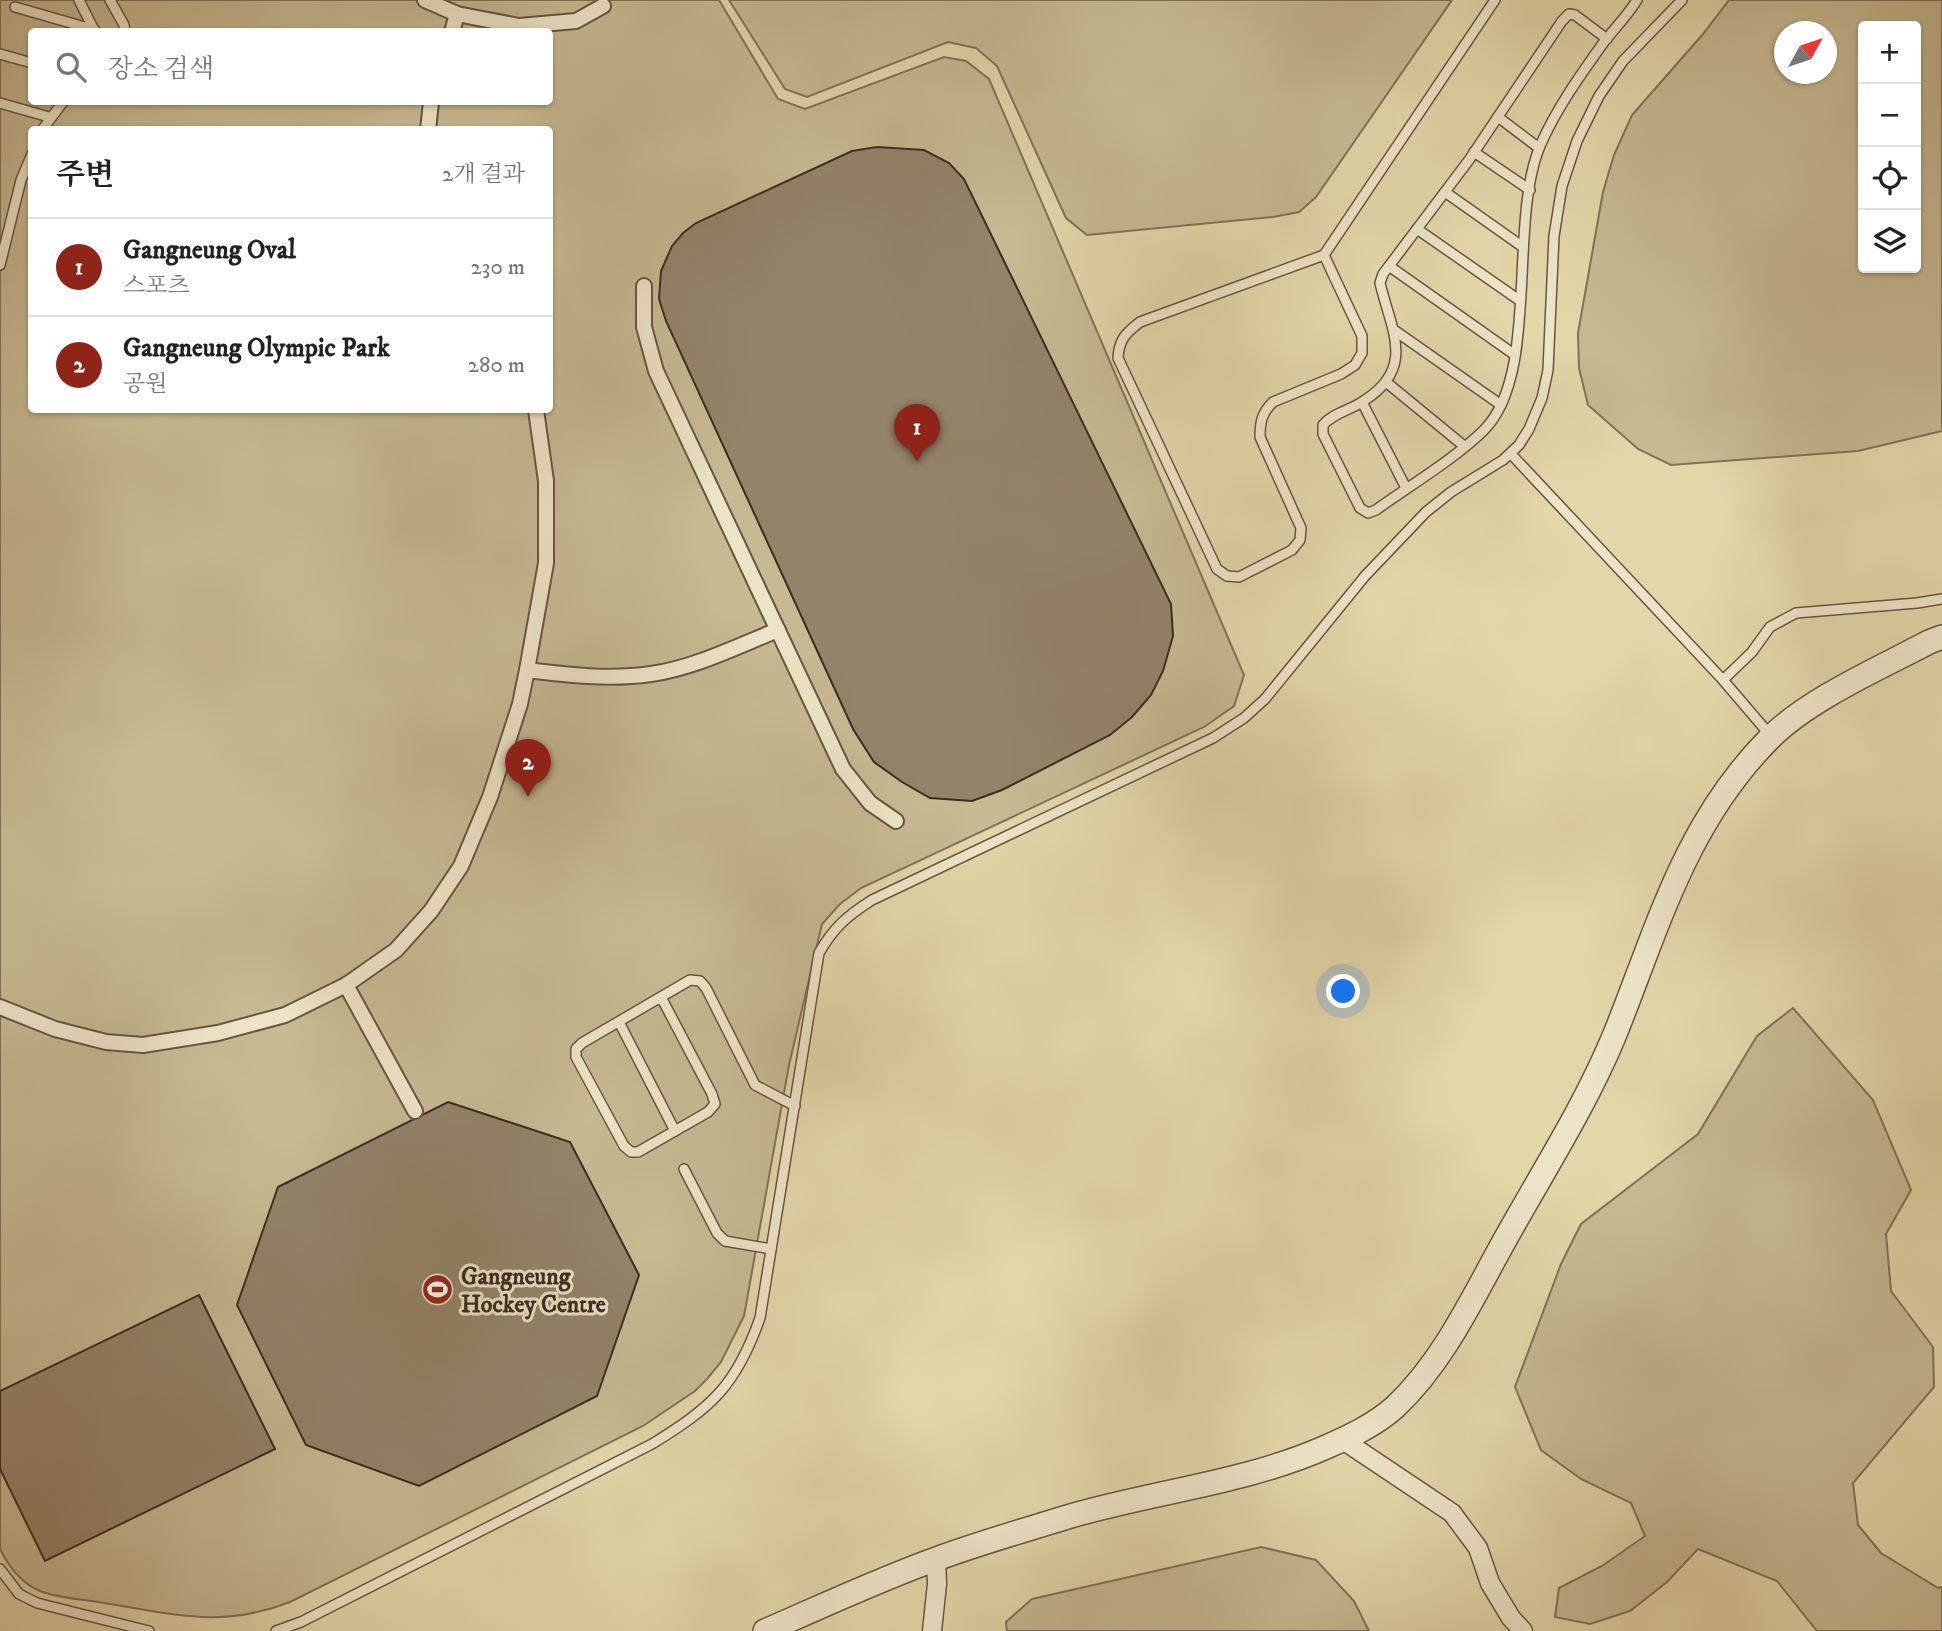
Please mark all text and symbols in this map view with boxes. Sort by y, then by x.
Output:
north arrow [1774,21,1837,84]
map controls [1858,21,1921,273]
button: + [1858,21,1921,84]
search box [28,28,553,105]
icon: search [52,48,90,86]
text: 장소 검색 [108,53,214,86]
button: − [1858,84,1921,147]
button: locate [1858,147,1921,210]
text: 주변 [56,157,114,194]
text: 2개 결과 [442,160,525,189]
button: layers [1858,210,1921,273]
text: Gangneung Oval [123,234,296,267]
text: 1 [75,253,83,282]
text: 230 m [471,253,525,282]
text: 스포츠 [123,272,190,301]
text: Gangneung Olympic Park [123,332,390,365]
text: 2 [73,351,85,380]
text: 280 m [468,351,525,380]
text: 공원 [123,370,167,399]
pin: 1 [894,404,940,462]
pin: 2 [505,739,551,797]
your location [1326,974,1360,1008]
place label: Gangneung Hockey Centre [461,1262,606,1320]
sports icon: Gangneung Hockey Centre [421,1273,455,1307]

